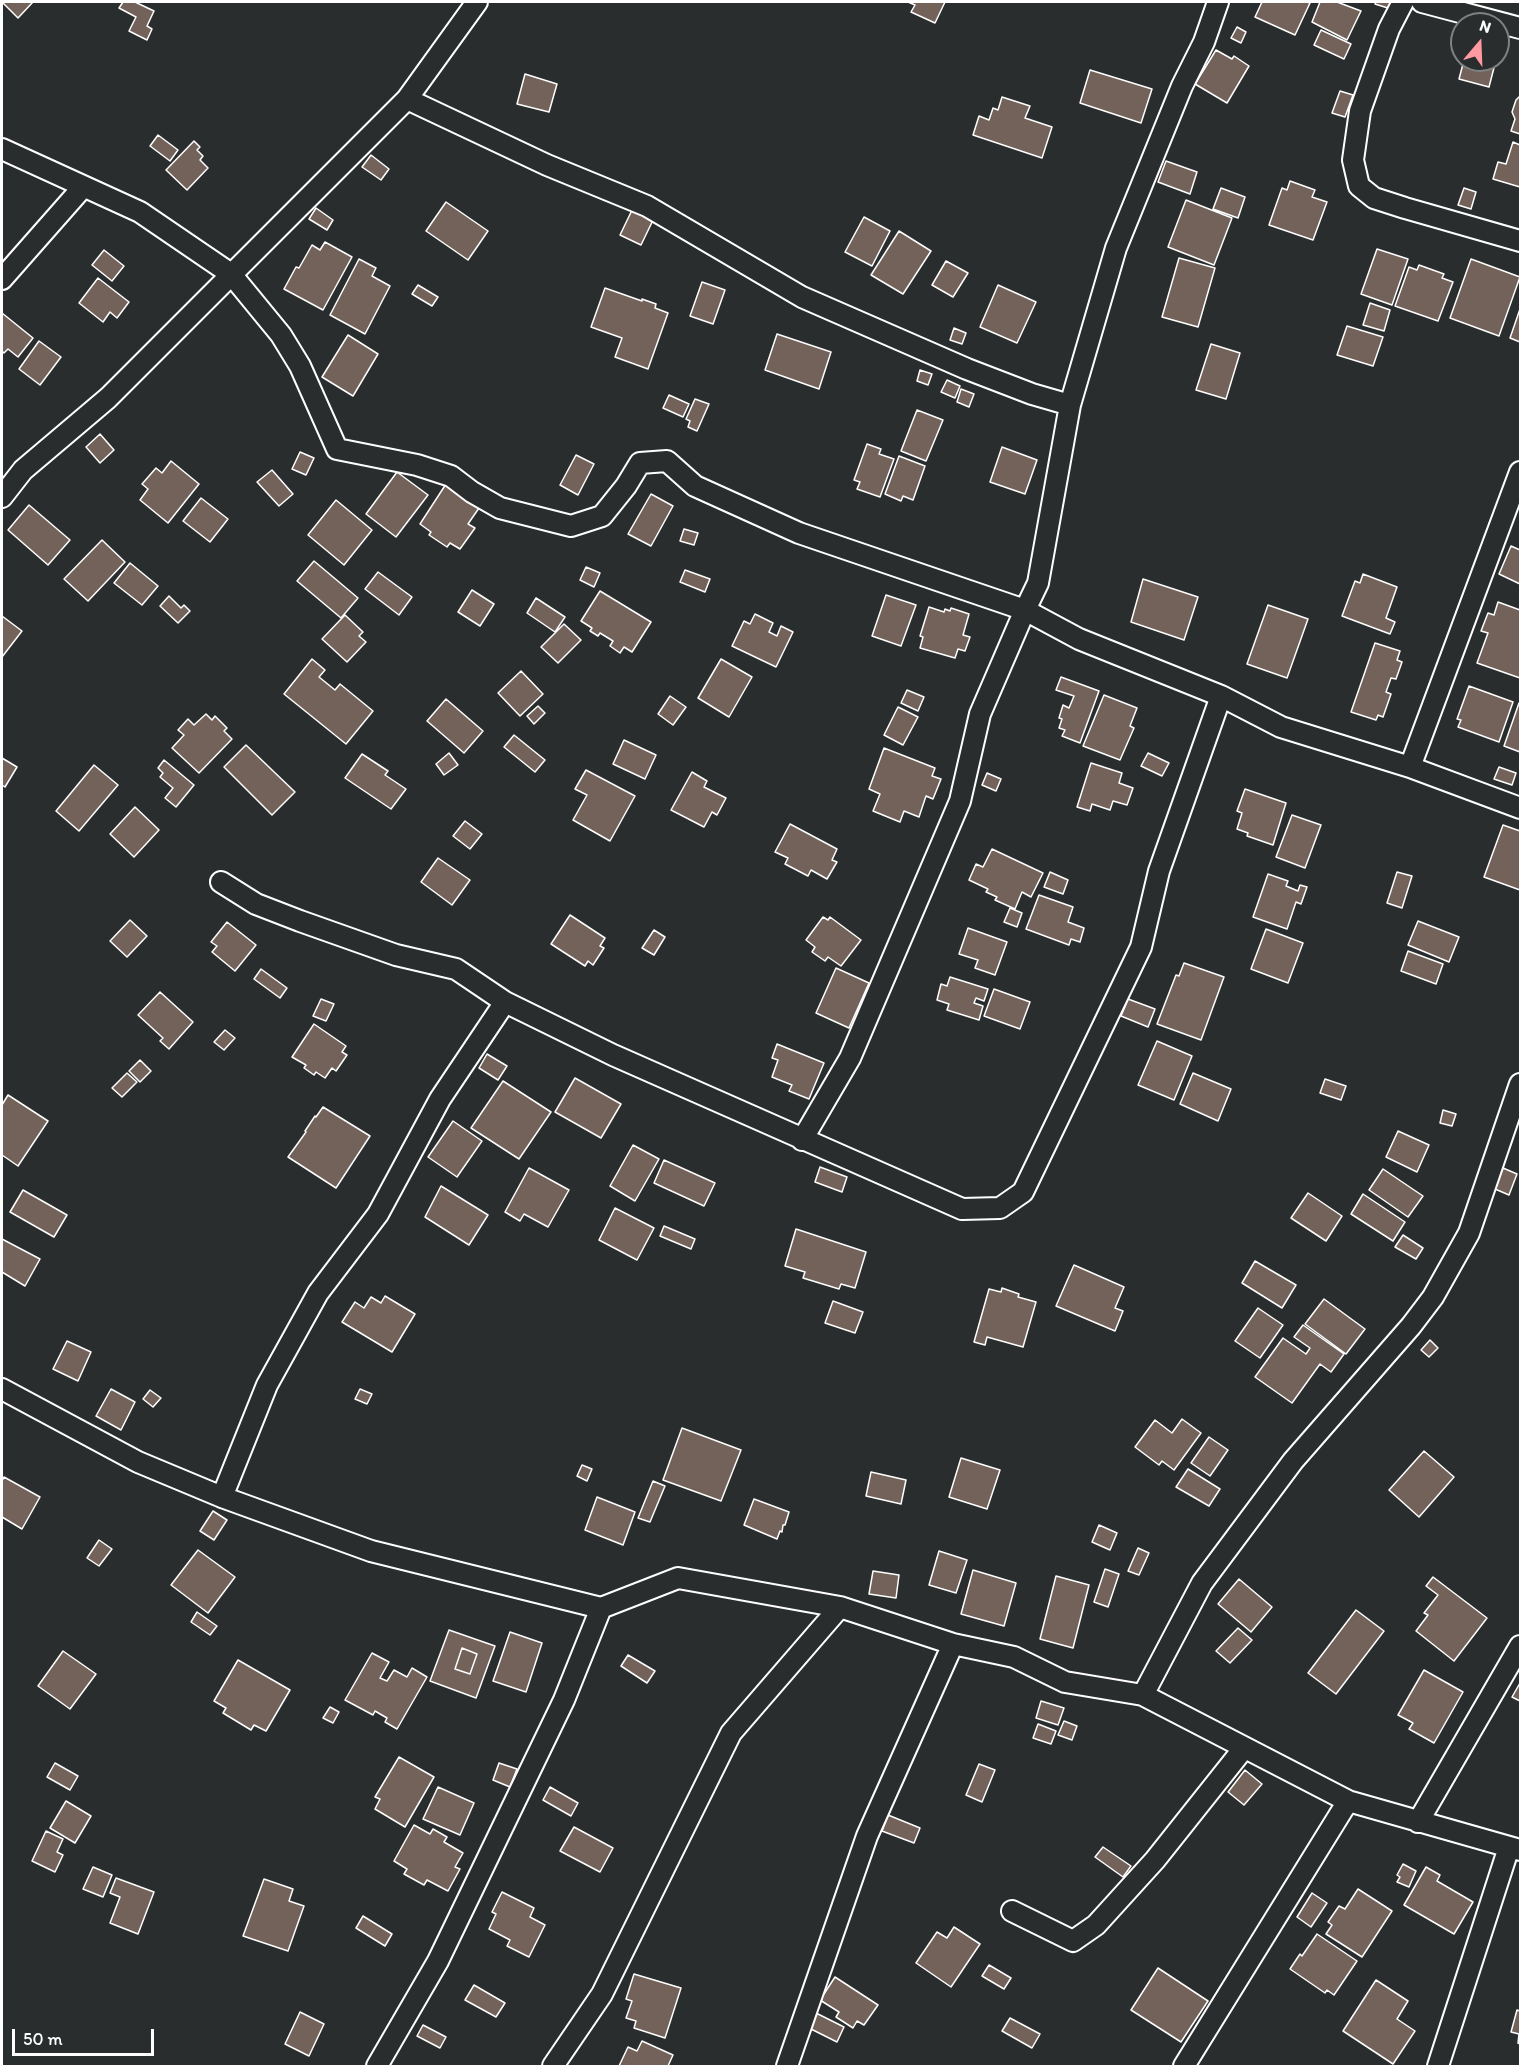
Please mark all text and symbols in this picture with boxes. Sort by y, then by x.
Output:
north arrow [1450,12,1510,72]
text: N [1477,16,1494,37]
scale bar [15,2017,158,2055]
text: 50 m [23,2028,63,2050]

